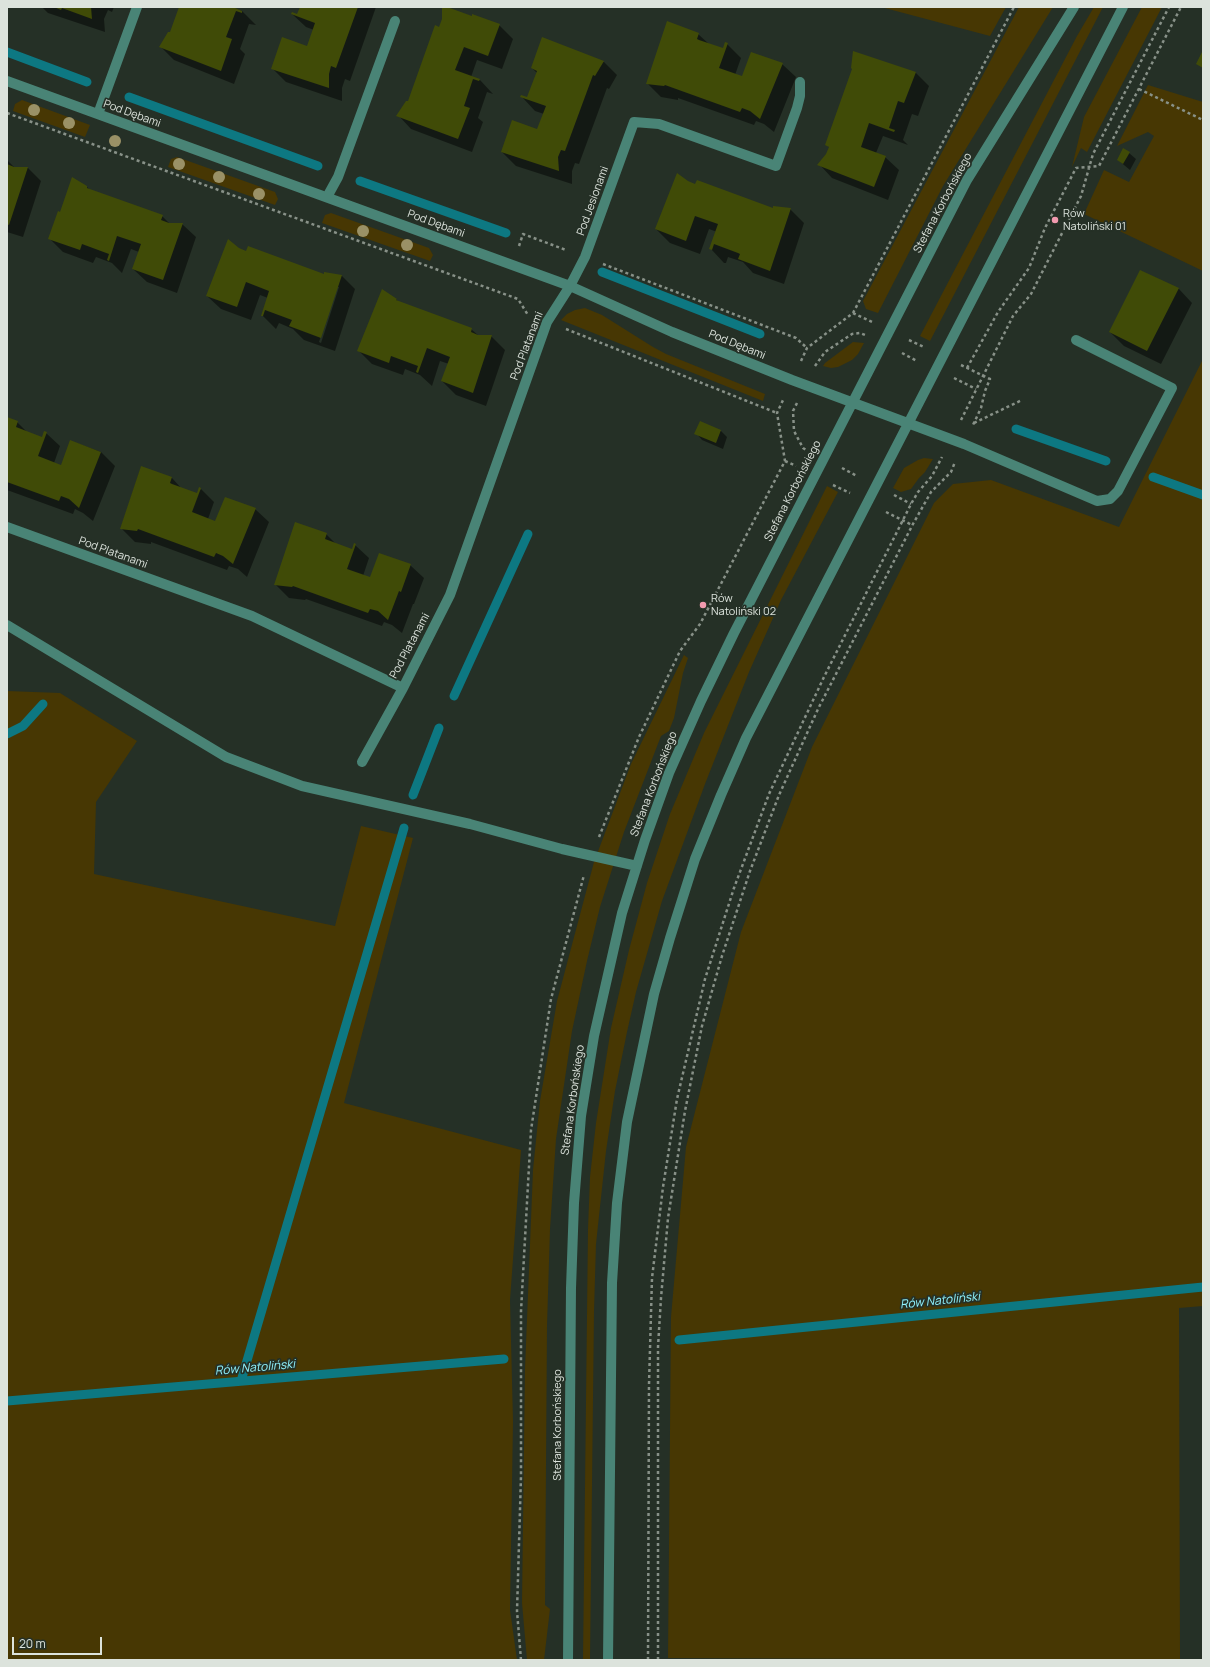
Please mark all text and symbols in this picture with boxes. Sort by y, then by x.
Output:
street label: Pod Dębami [101,98,163,130]
street label: Stefana Korbońskiego [911,151,975,255]
street label: Pod Jesionami [574,165,612,237]
place label: Rów Natoliński 01 [1063,207,1126,233]
street label: Pod Dębami [405,208,467,240]
marker: Rów Natoliński 01 [1050,215,1060,225]
street label: Pod Platanami [508,310,546,382]
street label: Pod Dębami [707,328,767,362]
street label: Stefana Korbońskiego [762,438,824,544]
street label: Pod Platanami [77,534,149,572]
place label: Rów Natoliński 02 [711,592,776,618]
marker: Rów Natoliński 02 [698,600,708,610]
street label: Pod Platanami [387,611,433,681]
street label: Stefana Korbońskiego [628,730,680,838]
street label: Stefana Korbońskiego [559,1044,587,1156]
water label: Rów Natoliński [899,1290,981,1312]
water label: Rów Natoliński [214,1357,296,1379]
street label: Stefana Korbońskiego [551,1369,565,1481]
scale bar [14,1629,104,1655]
text: 20 m [19,1635,46,1652]

